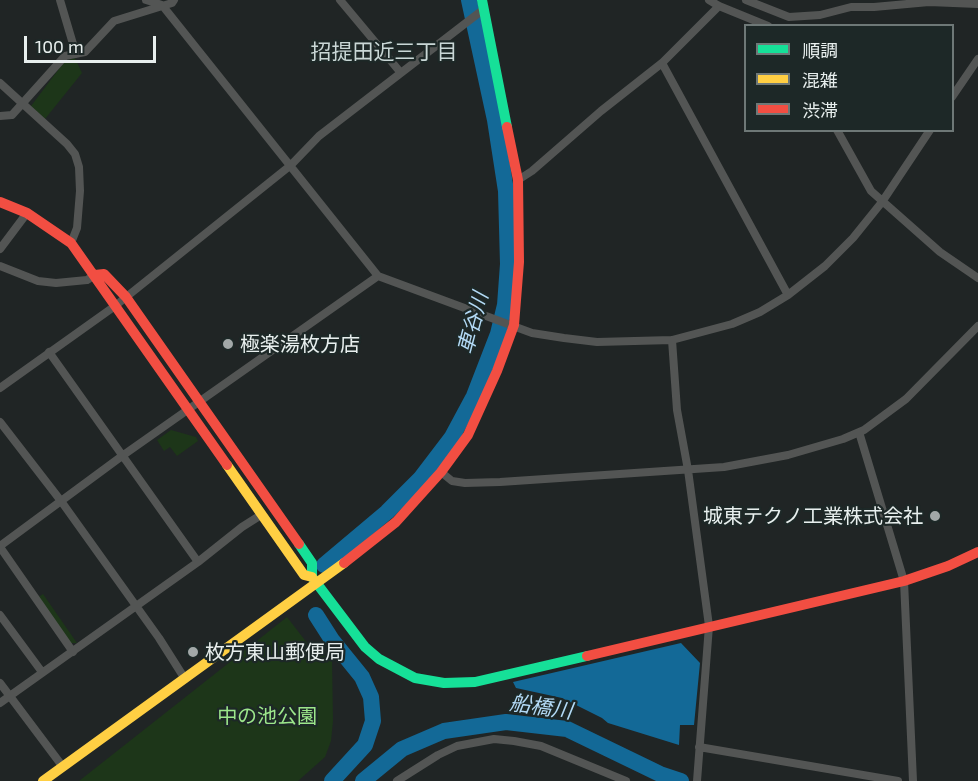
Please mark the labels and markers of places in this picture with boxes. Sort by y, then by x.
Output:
place label: 極楽湯枚方店 [240,332,360,356]
marker: 極楽湯枚方店 [221,337,235,351]
place label: 城東テクノ工業株式会社 [703,504,923,528]
marker: 城東テクノ工業株式会社 [928,509,942,523]
place label: 枚方東山郵便局 [205,640,345,664]
marker: 枚方東山郵便局 [186,645,200,659]

